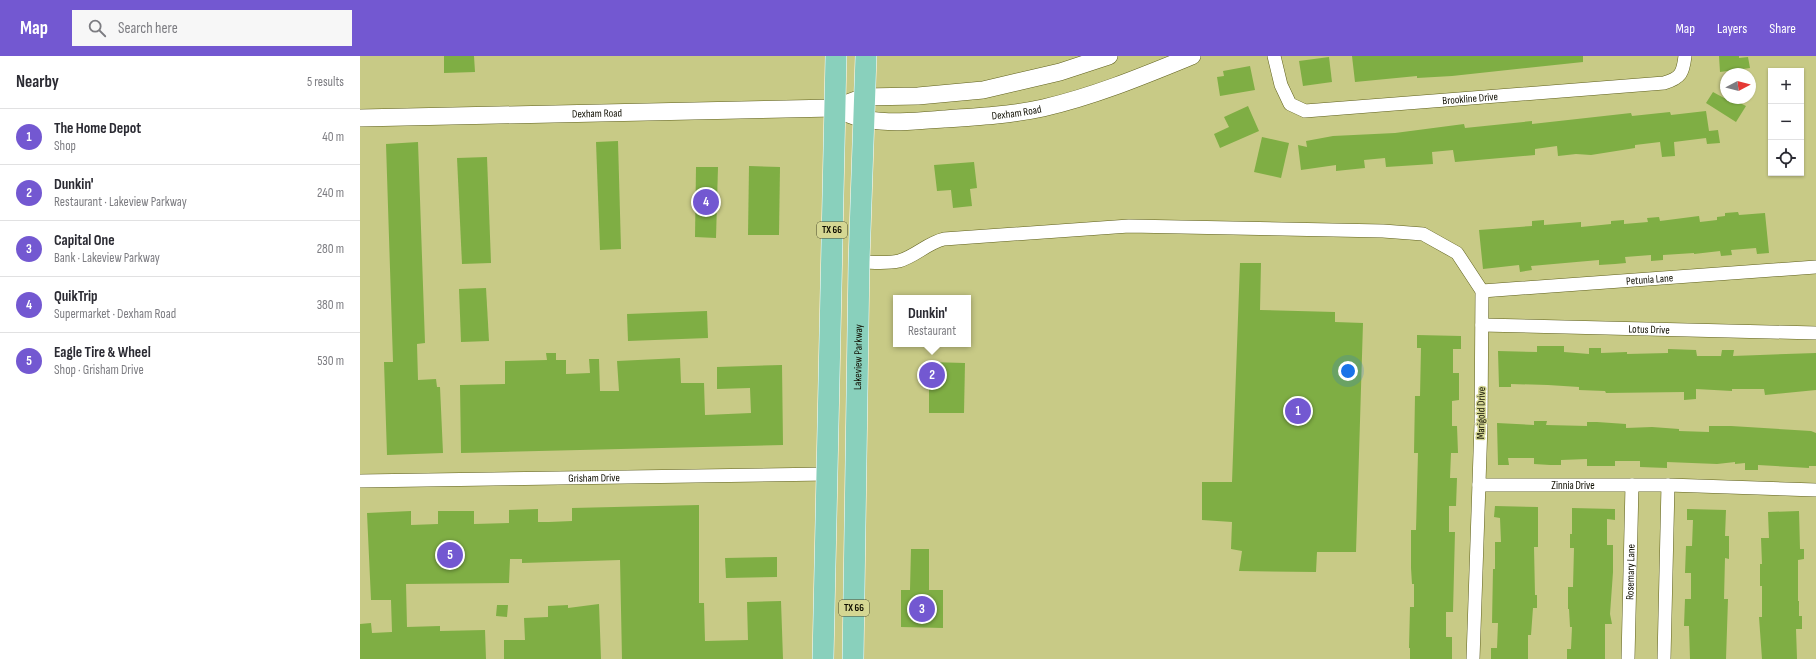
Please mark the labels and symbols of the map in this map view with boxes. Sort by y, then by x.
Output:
north arrow [1720,68,1756,104]
street label: Brookline Drive [1442,89,1498,107]
street label: Dexham Road [991,102,1043,122]
street label: Dexham Road [572,106,623,120]
pin: 4 [693,187,719,217]
road number: TX 66 [817,222,847,238]
street label: Petunia Lane [1626,271,1674,287]
street label: Lotus Drive [1628,322,1670,336]
street label: Lakeview Parkway [851,323,865,390]
pin: 2 [919,360,945,390]
your location [1338,361,1358,381]
street label: Marigold Drive [1474,387,1488,439]
pin: 1 [1285,396,1311,426]
street label: Grisham Drive [568,471,620,484]
street label: Zinnia Drive [1551,479,1595,492]
pin: 5 [437,540,463,570]
street label: Rosemary Lane [1623,544,1637,600]
pin: 3 [909,594,935,624]
road number: TX 66 [839,600,869,616]

